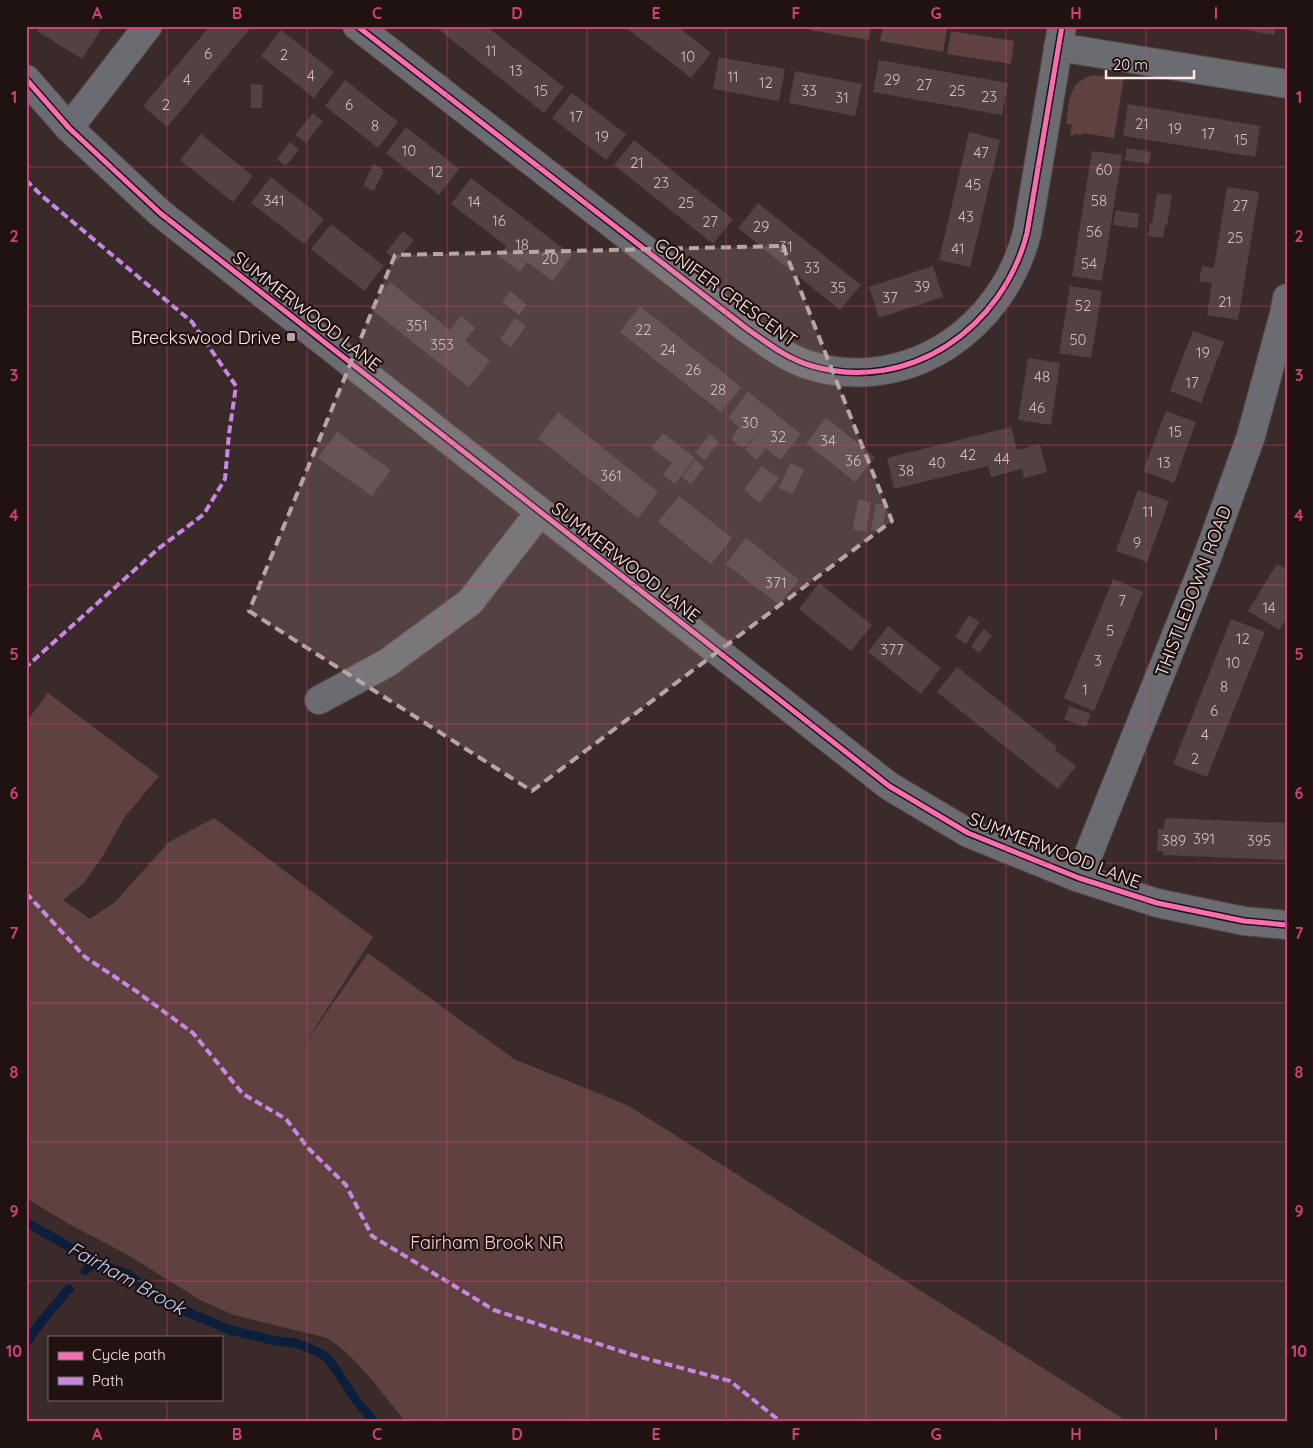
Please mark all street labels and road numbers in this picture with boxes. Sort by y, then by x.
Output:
street label: CONIFER CRESCENT [650,233,802,352]
street label: SUMMERWOOD LANE [228,246,386,376]
street label: SUMMERWOOD LANE [547,497,705,627]
street label: THISTLEDOWN ROAD [1150,502,1236,680]
street label: SUMMERWOOD LANE [966,807,1144,893]

